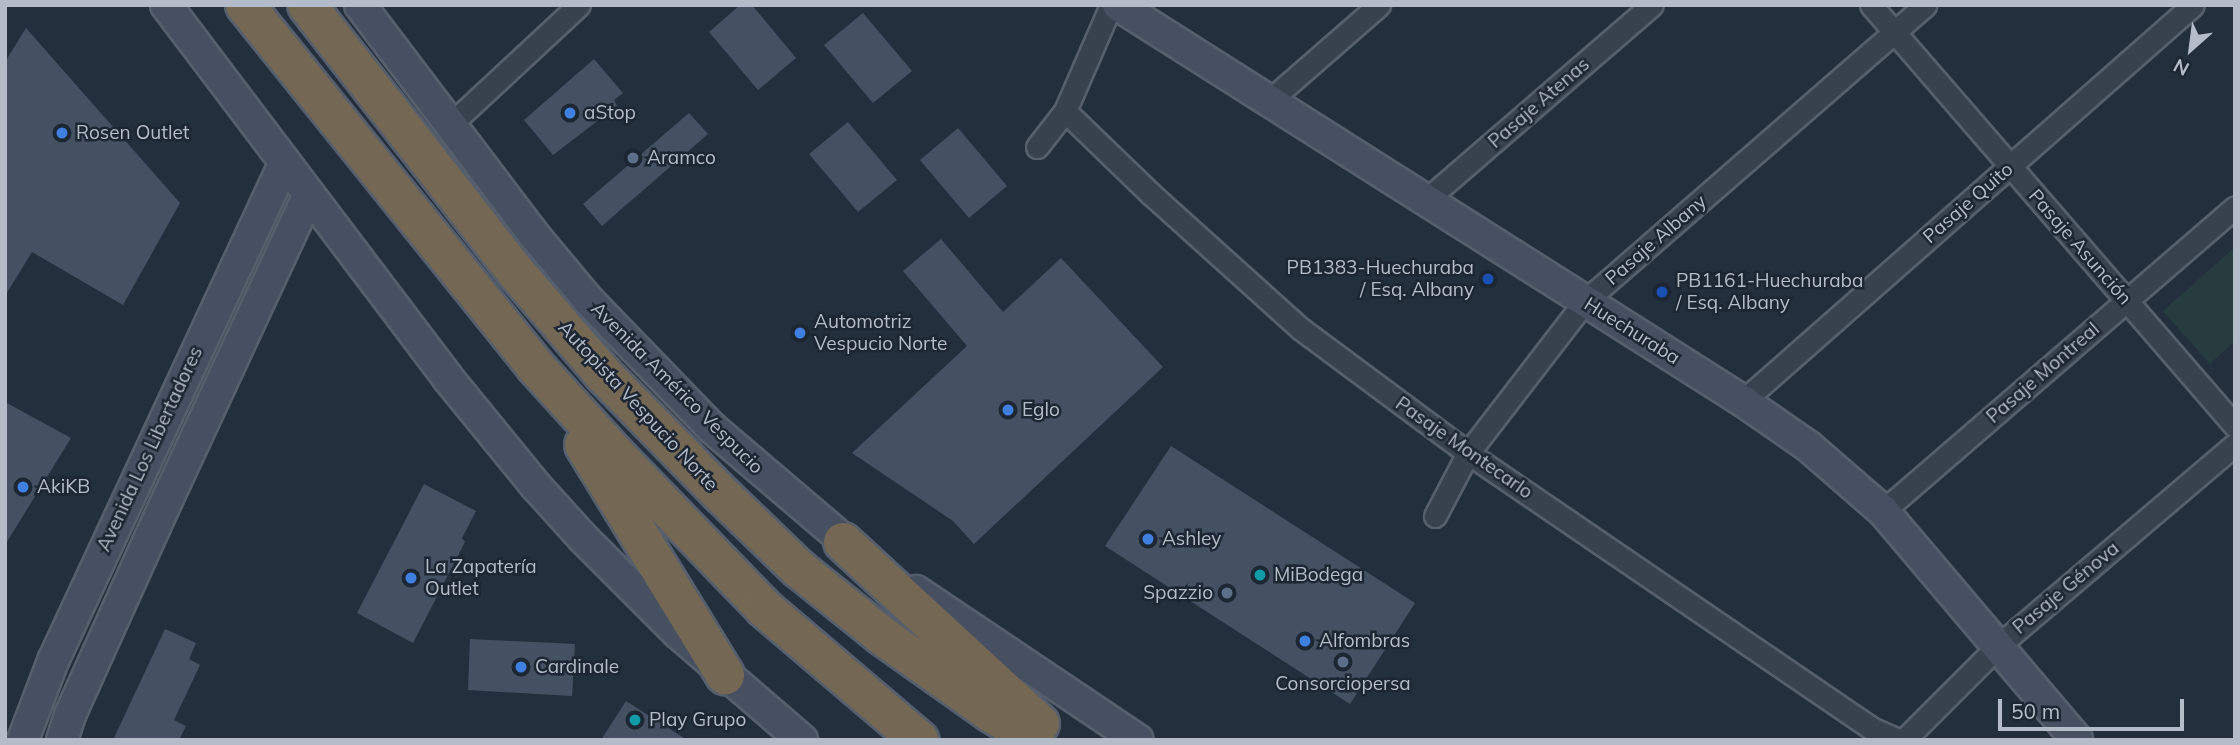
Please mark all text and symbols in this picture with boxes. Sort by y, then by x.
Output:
north arrow [2156,14,2226,84]
street label: Pasaje Atenas [1484,53,1594,153]
text: N [2169,54,2193,82]
place label: aStop [584,102,636,124]
marker: aStop [562,105,578,121]
place label: Rosen Outlet [76,122,189,144]
marker: Rosen Outlet [54,125,70,141]
place label: Aramco [647,147,716,169]
marker: Aramco [625,150,641,166]
street label: Pasaje Quito [1918,158,2018,248]
street label: Pasaje Asunción [2024,185,2136,309]
street label: Pasaje Albany [1601,190,1711,290]
place label: PB1383-Huechuraba / Esq. Albany [1287,257,1474,301]
place label: PB1161-Huechuraba / Esq. Albany [1676,270,1863,314]
marker: PB1383-Huechuraba / Esq. Albany [1480,271,1496,287]
marker: PB1161-Huechuraba / Esq. Albany [1654,284,1670,300]
street label: Huechuraba [1580,293,1684,369]
street label: Avenida Américo Vespucio [586,297,768,479]
place label: Automotriz Vespucio Norte [814,311,947,355]
street label: Autopista Vespucio Norte [553,316,723,496]
street label: Pasaje Montreal [1982,318,2104,428]
marker: Automotriz Vespucio Norte [792,325,808,341]
street label: Avenida Los Libertadores [92,343,208,555]
street label: Pasaje Montecarlo [1391,392,1537,504]
place label: Eglo [1022,399,1060,421]
marker: Eglo [1000,402,1016,418]
place label: AkiKB [37,476,90,498]
marker: AkiKB [15,479,31,495]
place label: Ashley [1162,528,1221,550]
marker: Ashley [1140,531,1156,547]
street label: Pasaje Génova [2008,537,2124,639]
place label: La Zapatería Outlet [425,556,537,600]
place label: MiBodega [1274,564,1363,586]
marker: MiBodega [1252,567,1268,583]
marker: La Zapatería Outlet [403,570,419,586]
place label: Spazzio [1143,582,1213,604]
marker: Spazzio [1219,585,1235,601]
place label: Alfombras [1319,630,1410,652]
marker: Alfombras [1297,633,1313,649]
marker: Consorciopersa [1335,654,1351,670]
place label: Cardinale [535,656,619,678]
marker: Cardinale [513,659,529,675]
place label: Consorciopersa [1275,673,1411,695]
scale bar [2002,686,2188,730]
text: 50 m [2011,698,2060,724]
place label: Play Grupo [649,709,746,731]
marker: Play Grupo [627,712,643,728]

